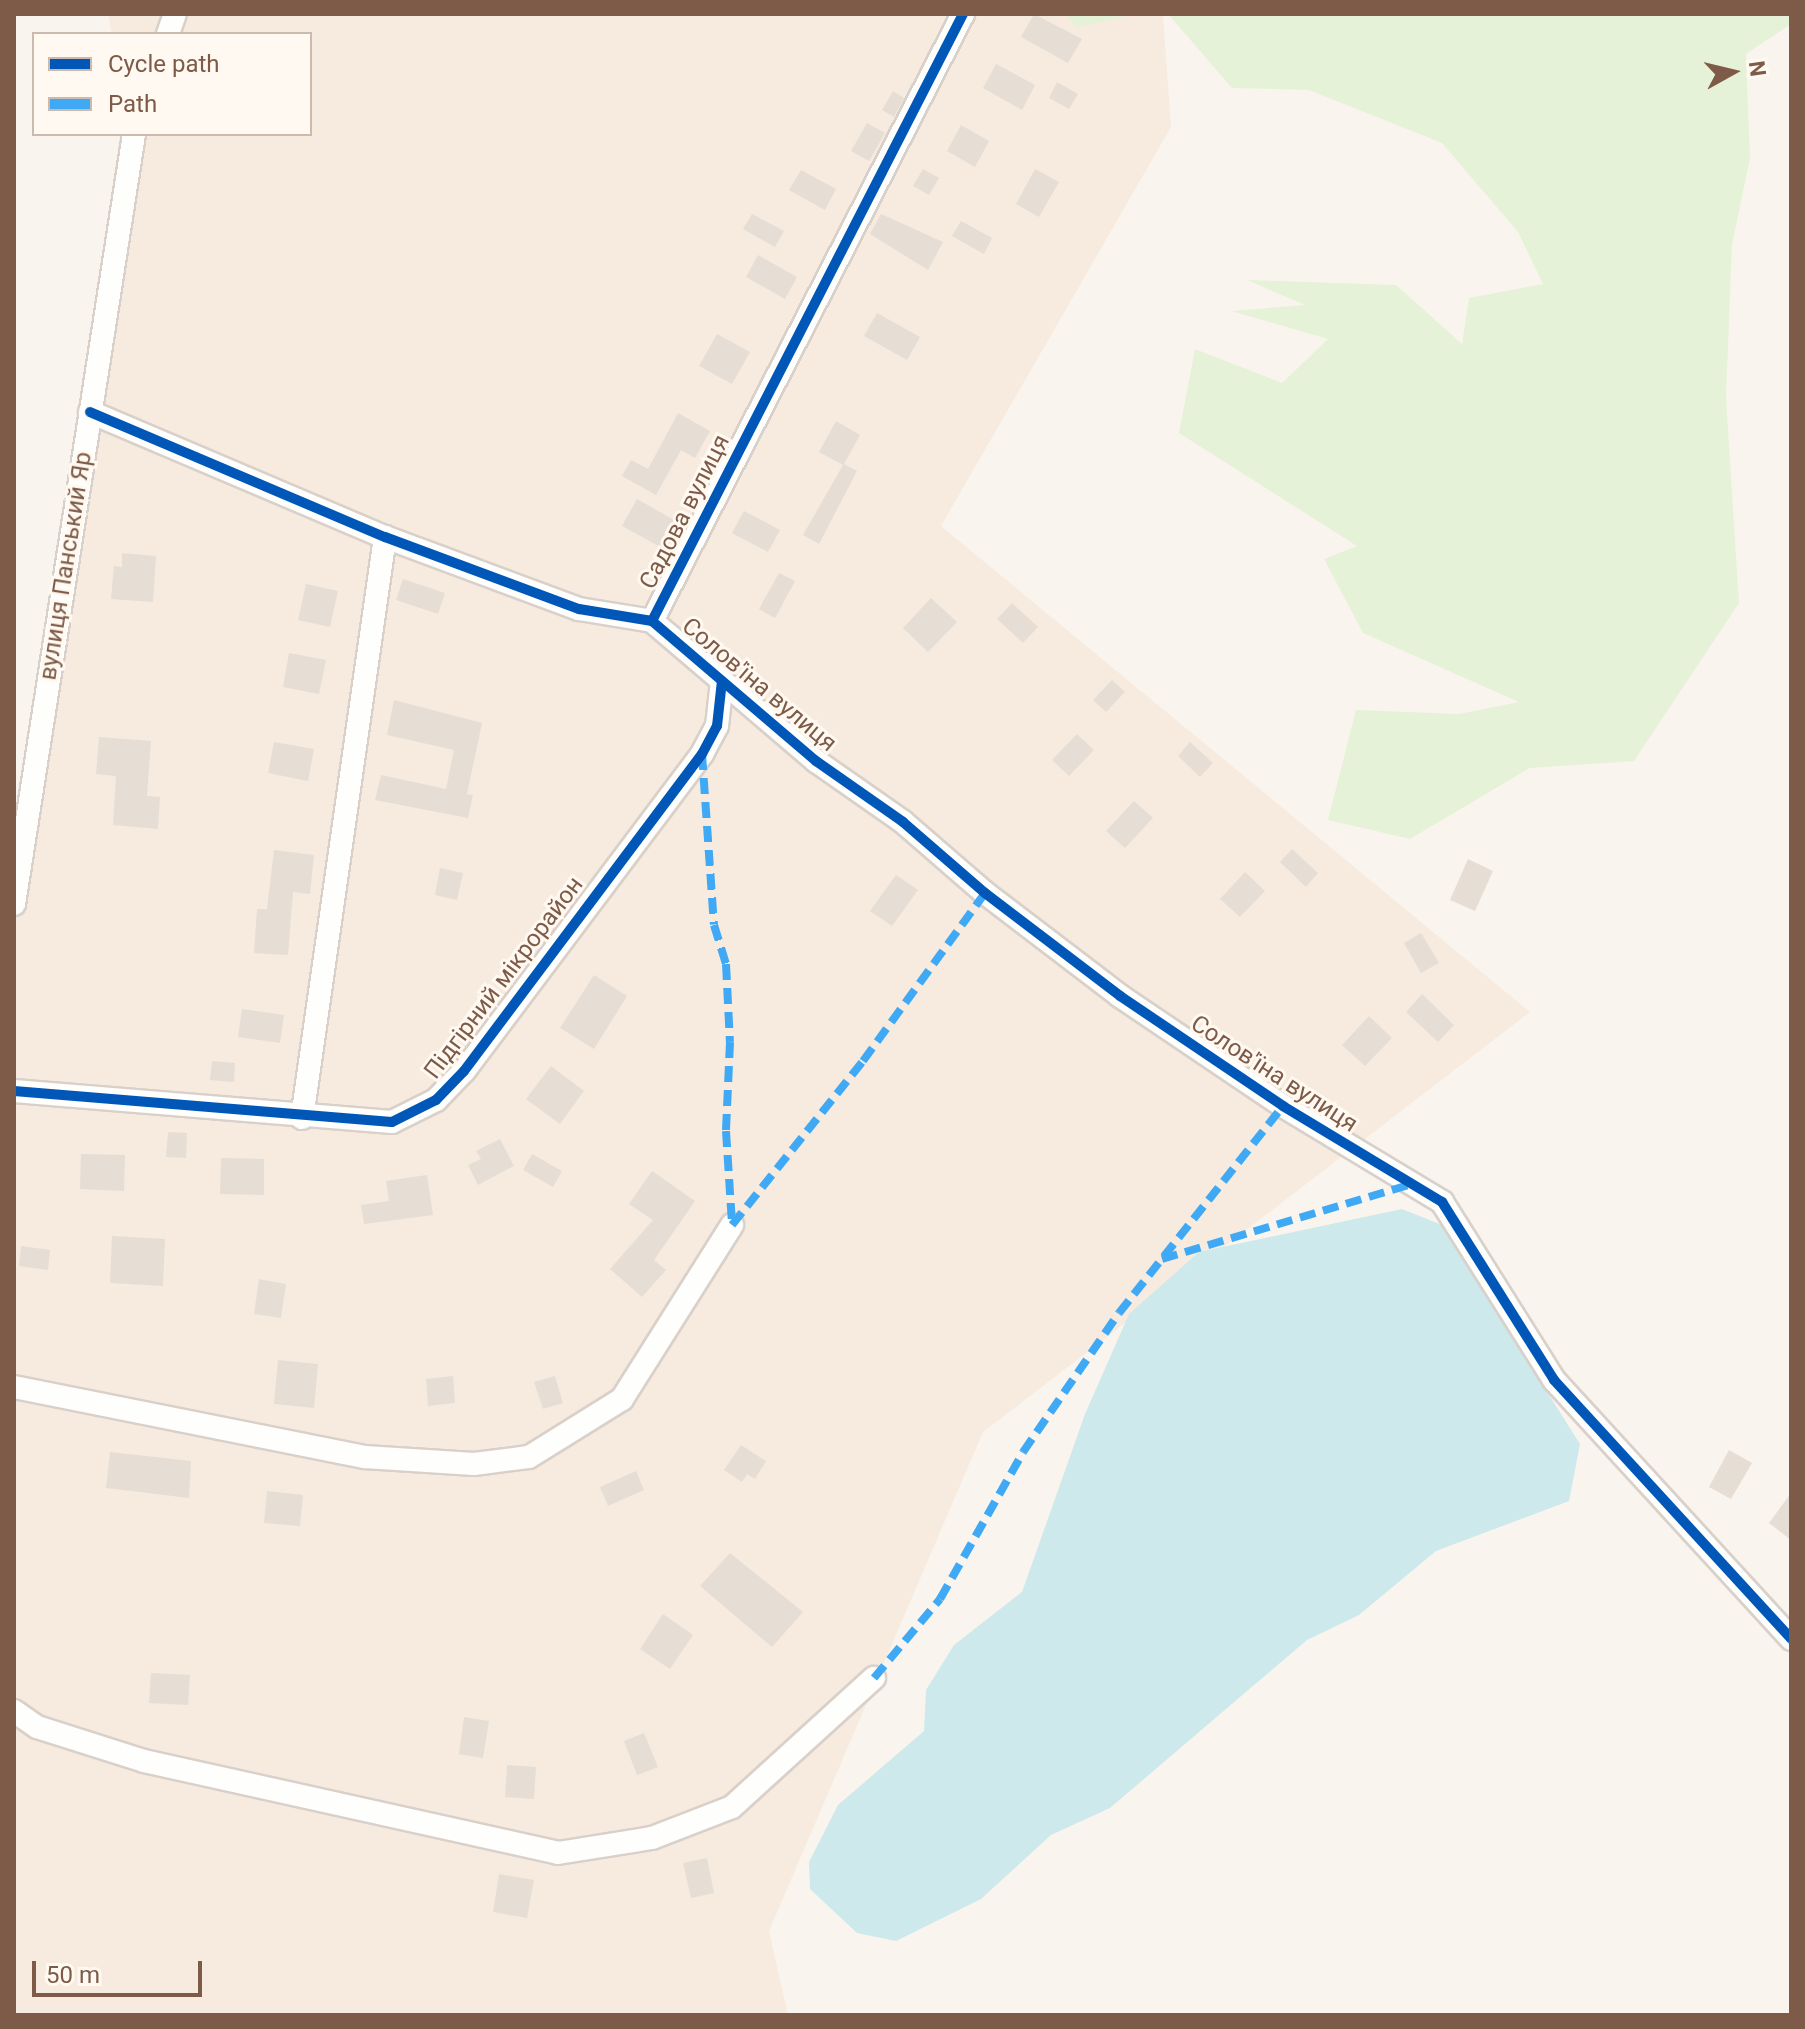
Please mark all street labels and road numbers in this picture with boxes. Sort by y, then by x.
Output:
street label: Садова вулиця [634,430,736,594]
street label: вулиця Панський Яр [34,450,98,682]
street label: Солов'їна вулиця [676,612,842,758]
street label: Підгірний мікрорайон [418,871,590,1085]
street label: Солов'їна вулиця [1185,1009,1363,1139]

